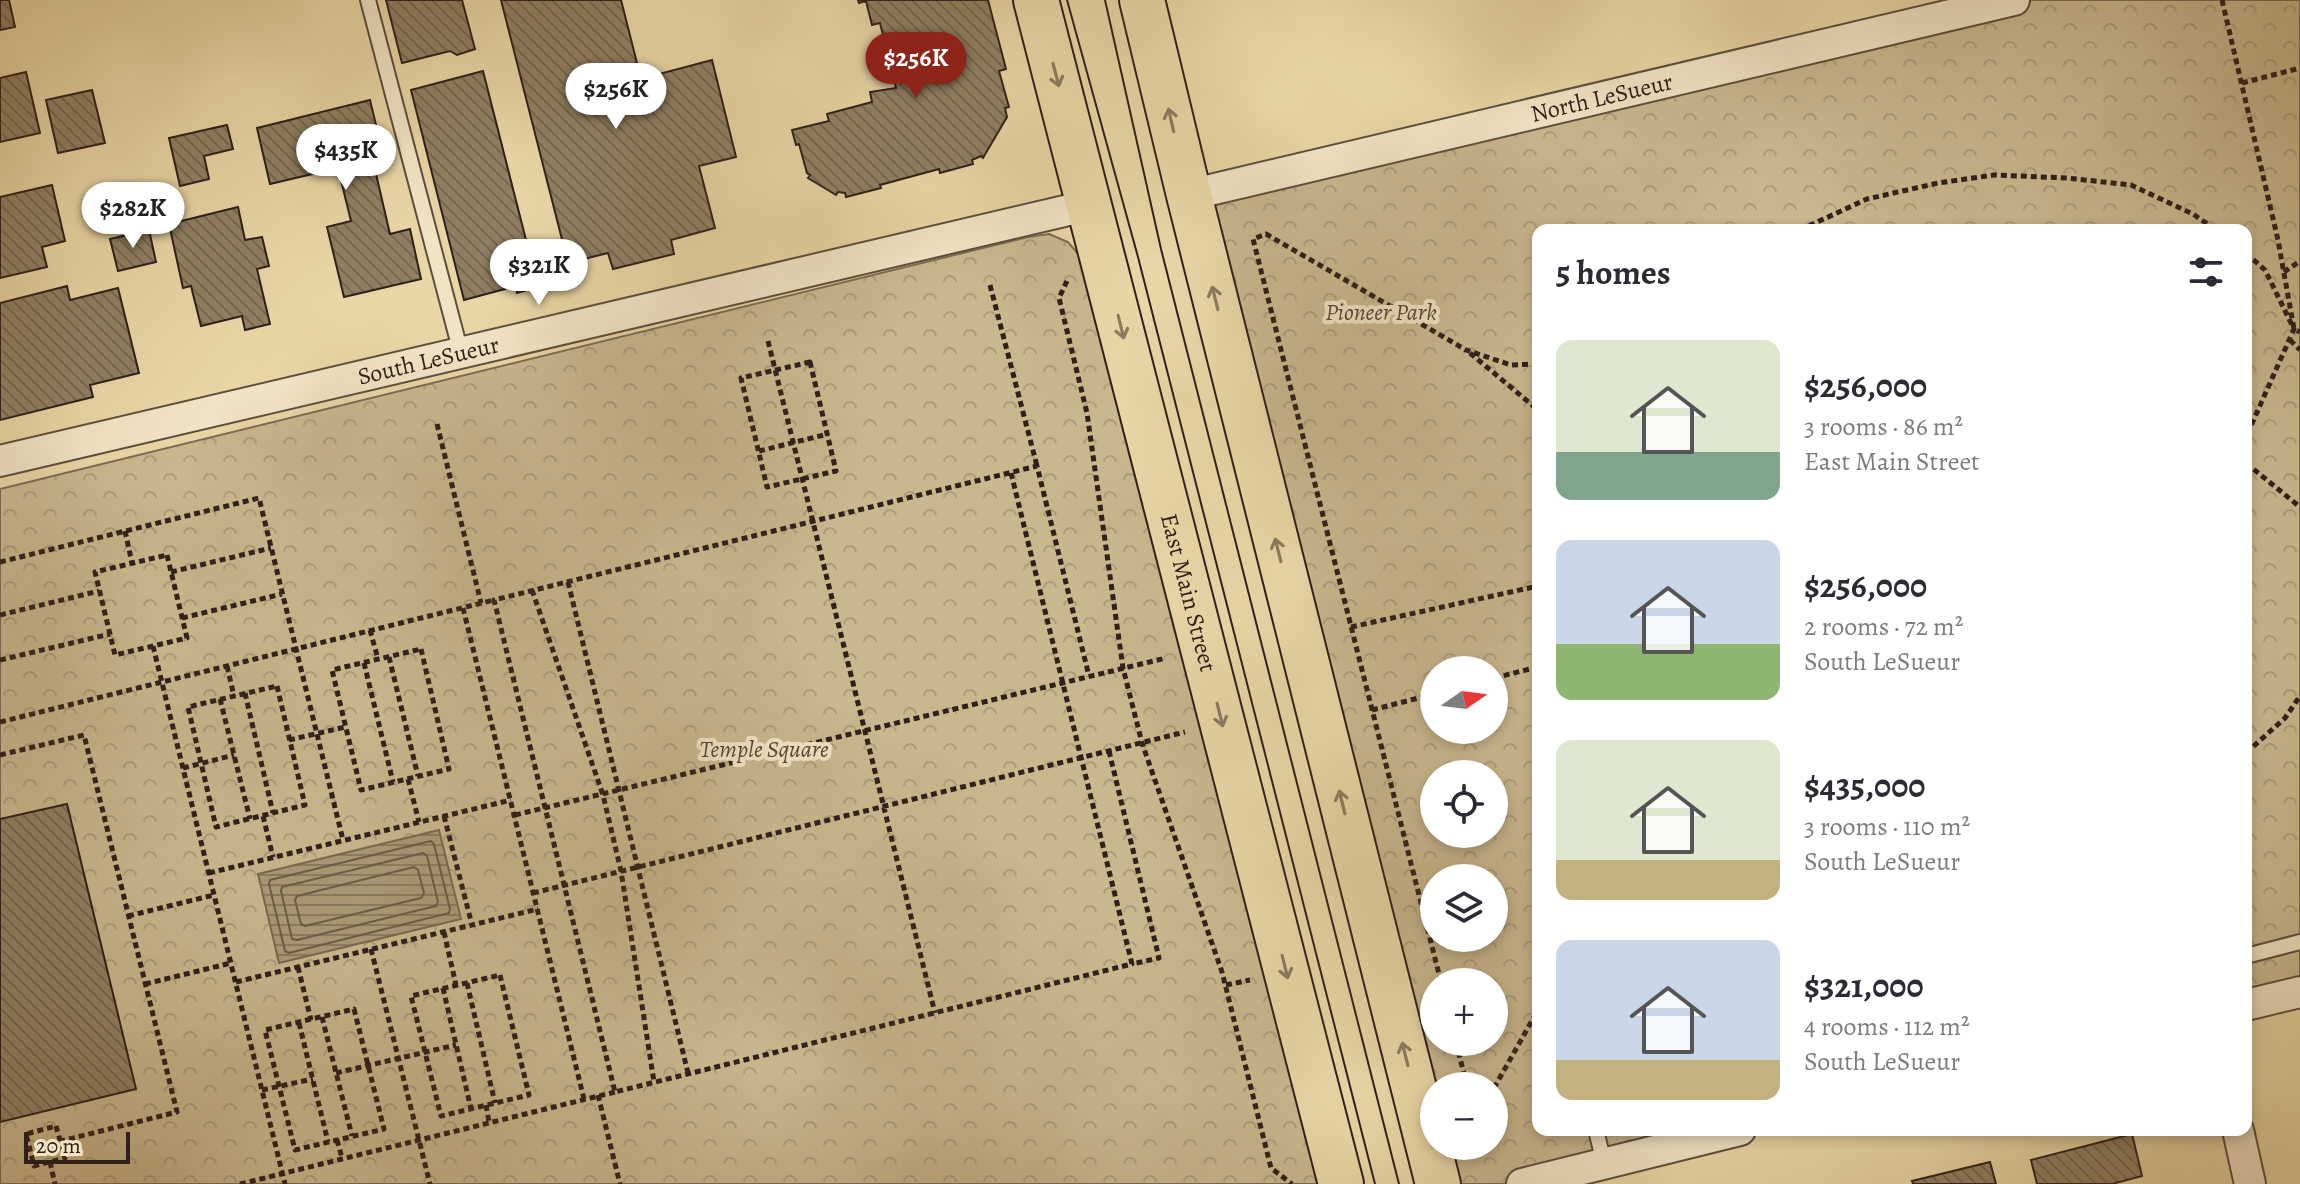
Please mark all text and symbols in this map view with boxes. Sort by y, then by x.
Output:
pin: $256K [860,32,972,100]
text: $256K [883,40,949,75]
one-way arrow [1049,62,1064,88]
pin: $256K [560,63,672,131]
street label: North LeSueur [1527,65,1676,130]
text: $256K [583,71,649,106]
one-way arrow [1162,107,1177,133]
pin: $435K [290,124,402,192]
text: $435K [314,132,378,167]
pin: $282K [77,182,189,250]
text: $282K [100,190,166,225]
pin: $321K [483,239,595,307]
text: $321K [508,247,570,282]
text: 5 homes [1556,249,1671,296]
icon: filters [2184,250,2228,294]
one-way arrow [1207,285,1222,311]
park label: Pioneer Park [1325,296,1437,328]
one-way arrow [1115,314,1130,340]
street label: South LeSueur [354,328,502,392]
text: $256,000 [1804,362,1927,409]
icon: home [1620,372,1716,468]
text: 3 rooms · 86 m² [1804,409,1963,444]
text: East Main Street [1804,444,1980,479]
street label: East Main Street [1153,510,1224,675]
one-way arrow [1270,537,1285,563]
text: $256,000 [1804,562,1927,609]
icon: home [1620,572,1716,668]
text: 2 rooms · 72 m² [1804,609,1963,644]
text: South LeSueur [1804,644,1960,679]
north arrow [1420,656,1508,744]
map controls [1420,656,1508,1160]
one-way arrow [1214,701,1229,727]
park label: Temple Square [700,733,829,765]
button: locate [1420,760,1508,848]
text: $435,000 [1804,762,1925,809]
icon: home [1620,772,1716,868]
one-way arrow [1333,790,1348,815]
text: 3 rooms · 110 m² [1804,809,1970,844]
text: South LeSueur [1804,844,1960,879]
button: layers [1420,864,1508,952]
one-way arrow [1278,953,1293,979]
text: $321,000 [1804,962,1924,1009]
button: + [1420,968,1508,1056]
icon: home [1620,972,1716,1068]
text: 4 rooms · 112 m² [1804,1009,1970,1044]
one-way arrow [1397,1042,1412,1067]
text: South LeSueur [1804,1044,1960,1079]
button: − [1420,1072,1508,1160]
scale bar [24,1128,130,1164]
text: 20 m [36,1131,81,1161]

